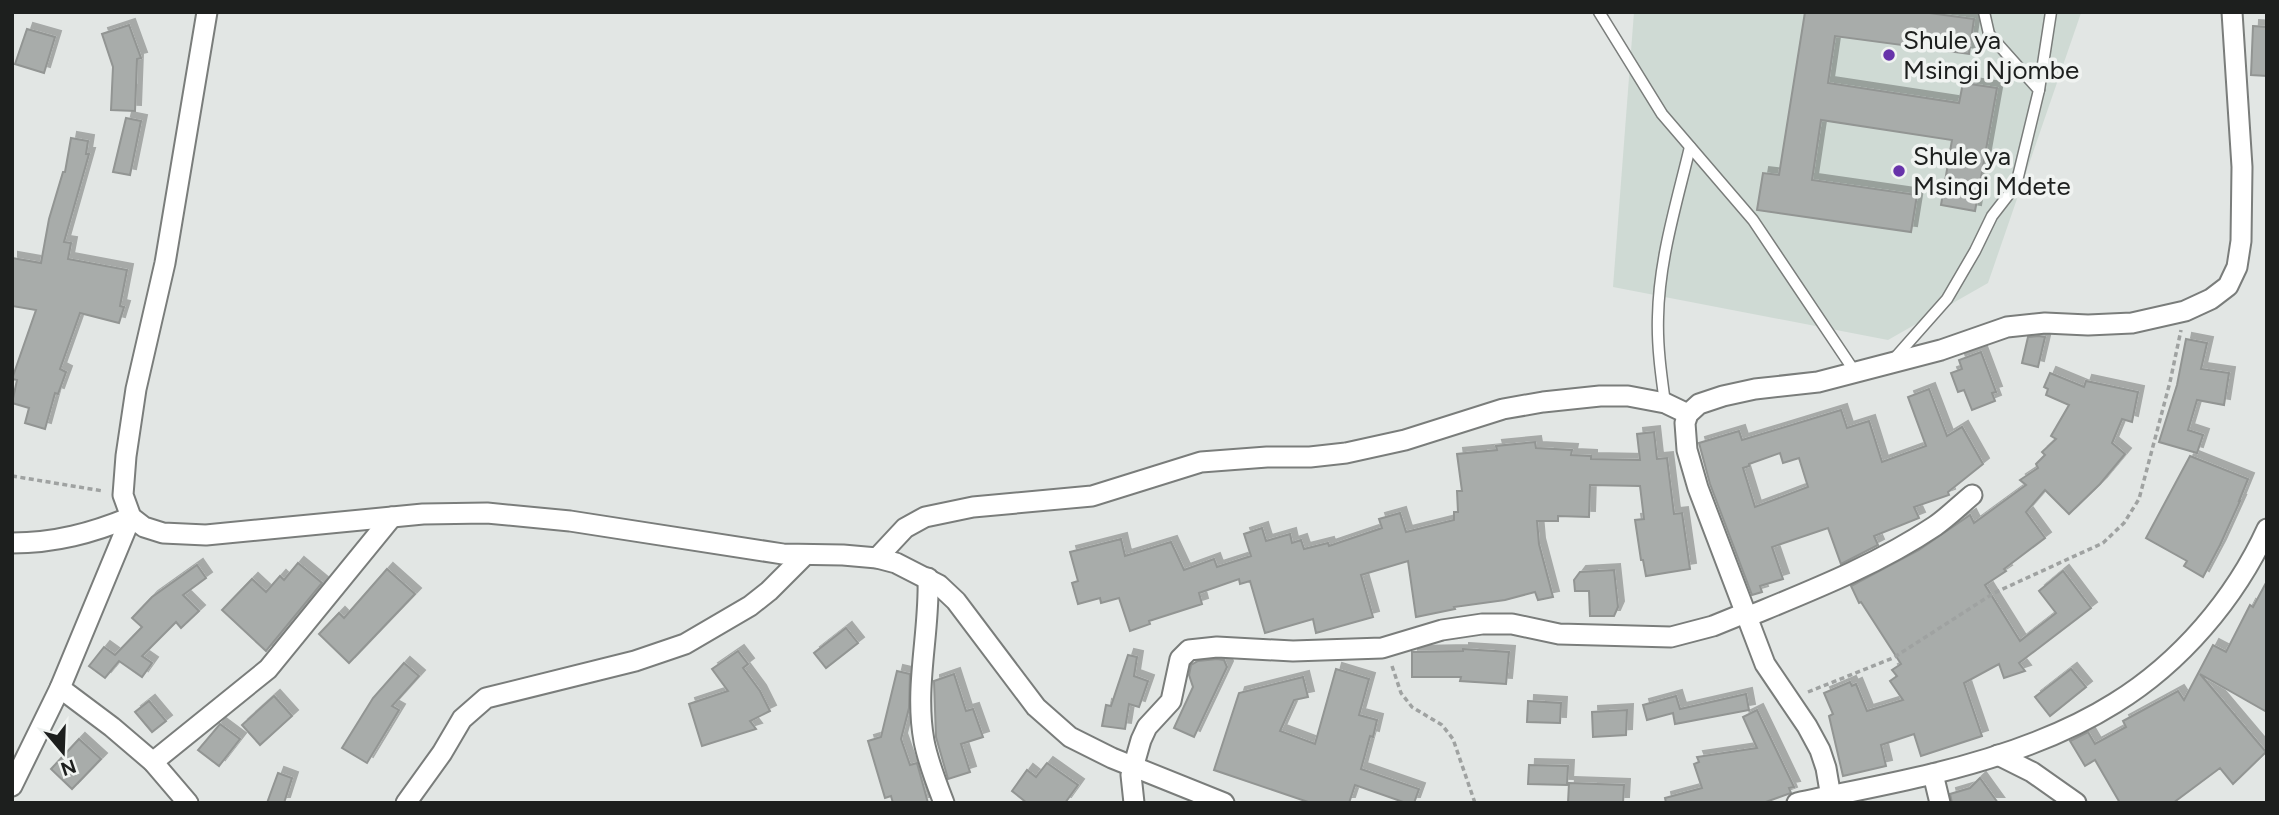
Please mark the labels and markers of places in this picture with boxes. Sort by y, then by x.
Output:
place label: Shule ya Msingi Njombe [1903,24,2079,86]
marker: Shule ya Msingi Njombe [1881,47,1897,63]
place label: Shule ya Msingi Mdete [1913,140,2071,202]
marker: Shule ya Msingi Mdete [1891,163,1907,179]

